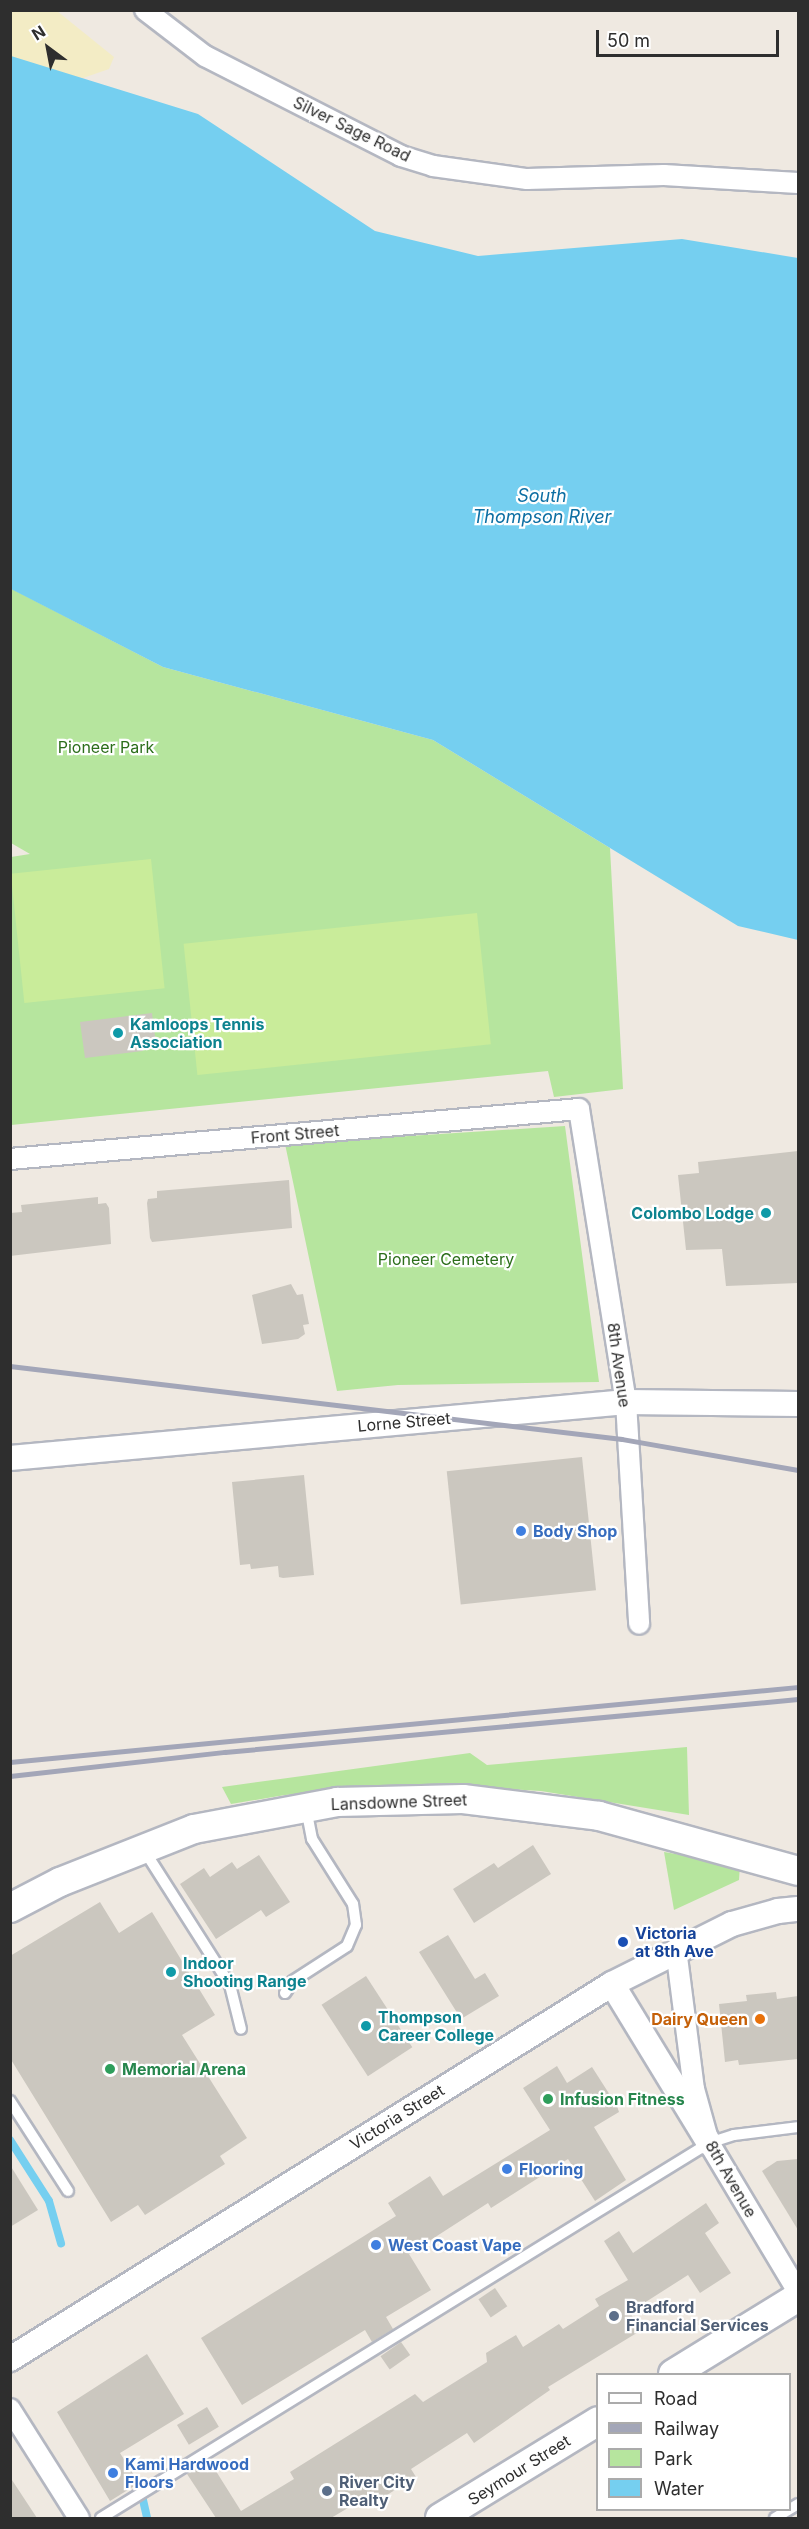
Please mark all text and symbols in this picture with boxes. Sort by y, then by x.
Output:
north arrow [18,18,78,78]
scale bar [599,18,782,56]
text: N [28,21,49,44]
text: 50 m [607,30,650,51]
street label: Silver Sage Road [290,92,414,166]
water label: South Thompson River [473,486,611,528]
park label: Pioneer Park [58,737,154,757]
place label: Kamloops Tennis Association [130,1014,264,1052]
marker: Kamloops Tennis Association [111,1026,125,1040]
street label: Front Street [250,1121,340,1147]
place label: Colombo Lodge [631,1203,754,1223]
marker: Colombo Lodge [759,1206,773,1220]
park label: Pioneer Cemetery [378,1249,514,1269]
street label: 8th Avenue [604,1321,634,1409]
street label: Lorne Street [357,1408,451,1436]
place label: Body Shop [533,1521,617,1541]
marker: Body Shop [514,1524,528,1538]
street label: Lansdowne Street [330,1790,468,1814]
place label: Victoria at 8th Ave [635,1923,714,1961]
marker: Victoria at 8th Ave [616,1935,630,1949]
place label: Indoor Shooting Range [183,1953,306,1991]
marker: Indoor Shooting Range [164,1965,178,1979]
place label: Thompson Career College [378,2007,494,2045]
place label: Dairy Queen [651,2009,748,2029]
marker: Dairy Queen [753,2012,767,2026]
marker: Thompson Career College [359,2019,373,2033]
place label: Memorial Arena [122,2059,246,2079]
marker: Memorial Arena [103,2062,117,2076]
street label: Victoria Street [346,2080,448,2154]
place label: Infusion Fitness [560,2089,685,2109]
marker: Infusion Fitness [541,2092,555,2106]
street label: 8th Avenue [701,2137,761,2221]
place label: Flooring [519,2159,583,2179]
marker: Flooring [500,2162,514,2176]
place label: West Coast Vape [388,2235,522,2255]
marker: West Coast Vape [369,2238,383,2252]
place label: Bradford Financial Services [626,2297,769,2335]
marker: Bradford Financial Services [607,2309,621,2323]
legend [596,2373,791,2511]
text: Road [654,2388,697,2409]
text: Railway [654,2418,719,2439]
street label: Seymour Street [464,2431,574,2509]
text: Park [654,2448,693,2469]
place label: Kami Hardwood Floors [125,2454,249,2492]
marker: Kami Hardwood Floors [106,2466,120,2480]
place label: River City Realty [339,2472,415,2510]
text: Water [654,2478,704,2499]
marker: River City Realty [320,2484,334,2498]

